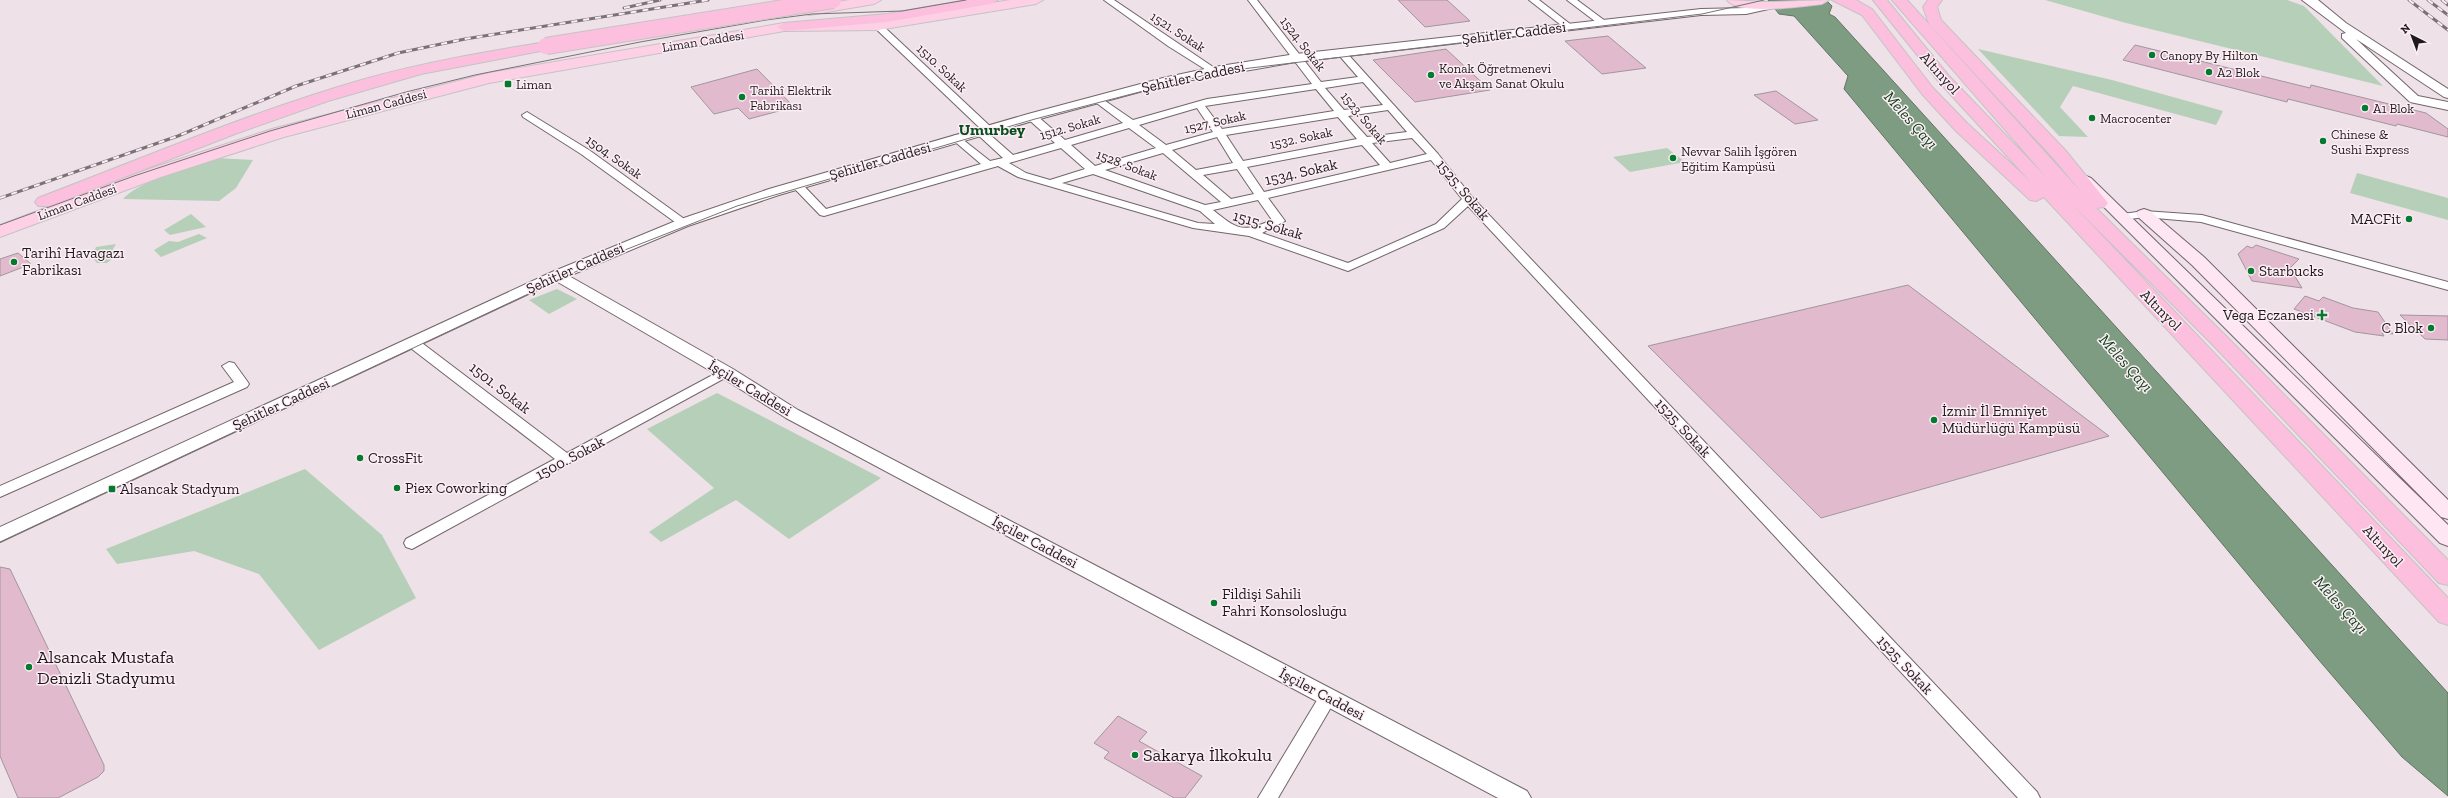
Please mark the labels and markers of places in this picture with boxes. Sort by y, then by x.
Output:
place label: Canopy By Hilton [2160,48,2258,63]
marker: Canopy By Hilton [2147,50,2157,60]
place label: Konak Öğretmenevi ve Akşam Sanat Okulu [1439,61,1565,91]
place label: A2 Blok [2217,65,2260,80]
marker: A2 Blok [2204,67,2214,77]
marker: Konak Öğretmenevi ve Akşam Sanat Okulu [1426,70,1436,80]
place label: Liman [516,77,552,92]
marker: Liman [503,79,513,89]
place label: Tarihî Elektrik Fabrikası [750,83,832,113]
marker: Tarihî Elektrik Fabrikası [737,92,747,102]
place label: A1 Blok [2373,101,2414,116]
marker: A1 Blok [2360,103,2370,113]
place label: Macrocenter [2100,111,2172,126]
marker: Macrocenter [2087,113,2097,123]
place label: Chinese & Sushi Express [2331,127,2410,157]
marker: Chinese & Sushi Express [2318,136,2328,146]
place label: Nevvar Salih İşgören Eğitim Kampüsü [1681,144,1797,174]
marker: Nevvar Salih İşgören Eğitim Kampüsü [1668,153,1678,163]
place label: MACFit [2351,210,2401,228]
marker: MACFit [2404,214,2414,224]
place label: Tarihî Havagazı Fabrikası [22,244,124,279]
marker: Tarihî Havagazı Fabrikası [9,257,19,267]
place label: Starbucks [2259,262,2324,280]
marker: Starbucks [2246,266,2256,276]
place label: Vega Eczanesi [2222,306,2314,324]
marker: Vega Eczanesi [2317,310,2327,320]
place label: C Blok [2381,319,2423,337]
marker: C Blok [2426,323,2436,333]
place label: İzmir İl Emniyet Müdürlüğü Kampüsü [1942,402,2081,437]
marker: İzmir İl Emniyet Müdürlüğü Kampüsü [1929,415,1939,425]
place label: CrossFit [368,449,423,467]
marker: CrossFit [355,453,365,463]
place label: Piex Coworking [405,479,507,497]
place label: Alsancak Stadyum [120,480,239,498]
marker: Piex Coworking [392,483,402,493]
marker: Alsancak Stadyum [107,484,117,494]
place label: Fildişi Sahili Fahri Konsolosluğu [1222,585,1347,620]
marker: Fildişi Sahili Fahri Konsolosluğu [1209,598,1219,608]
place label: Alsancak Mustafa Denizli Stadyumu [37,646,175,689]
marker: Alsancak Mustafa Denizli Stadyumu [24,662,34,672]
place label: Sakarya İlkokulu [1143,744,1272,766]
marker: Sakarya İlkokulu [1130,750,1140,760]

